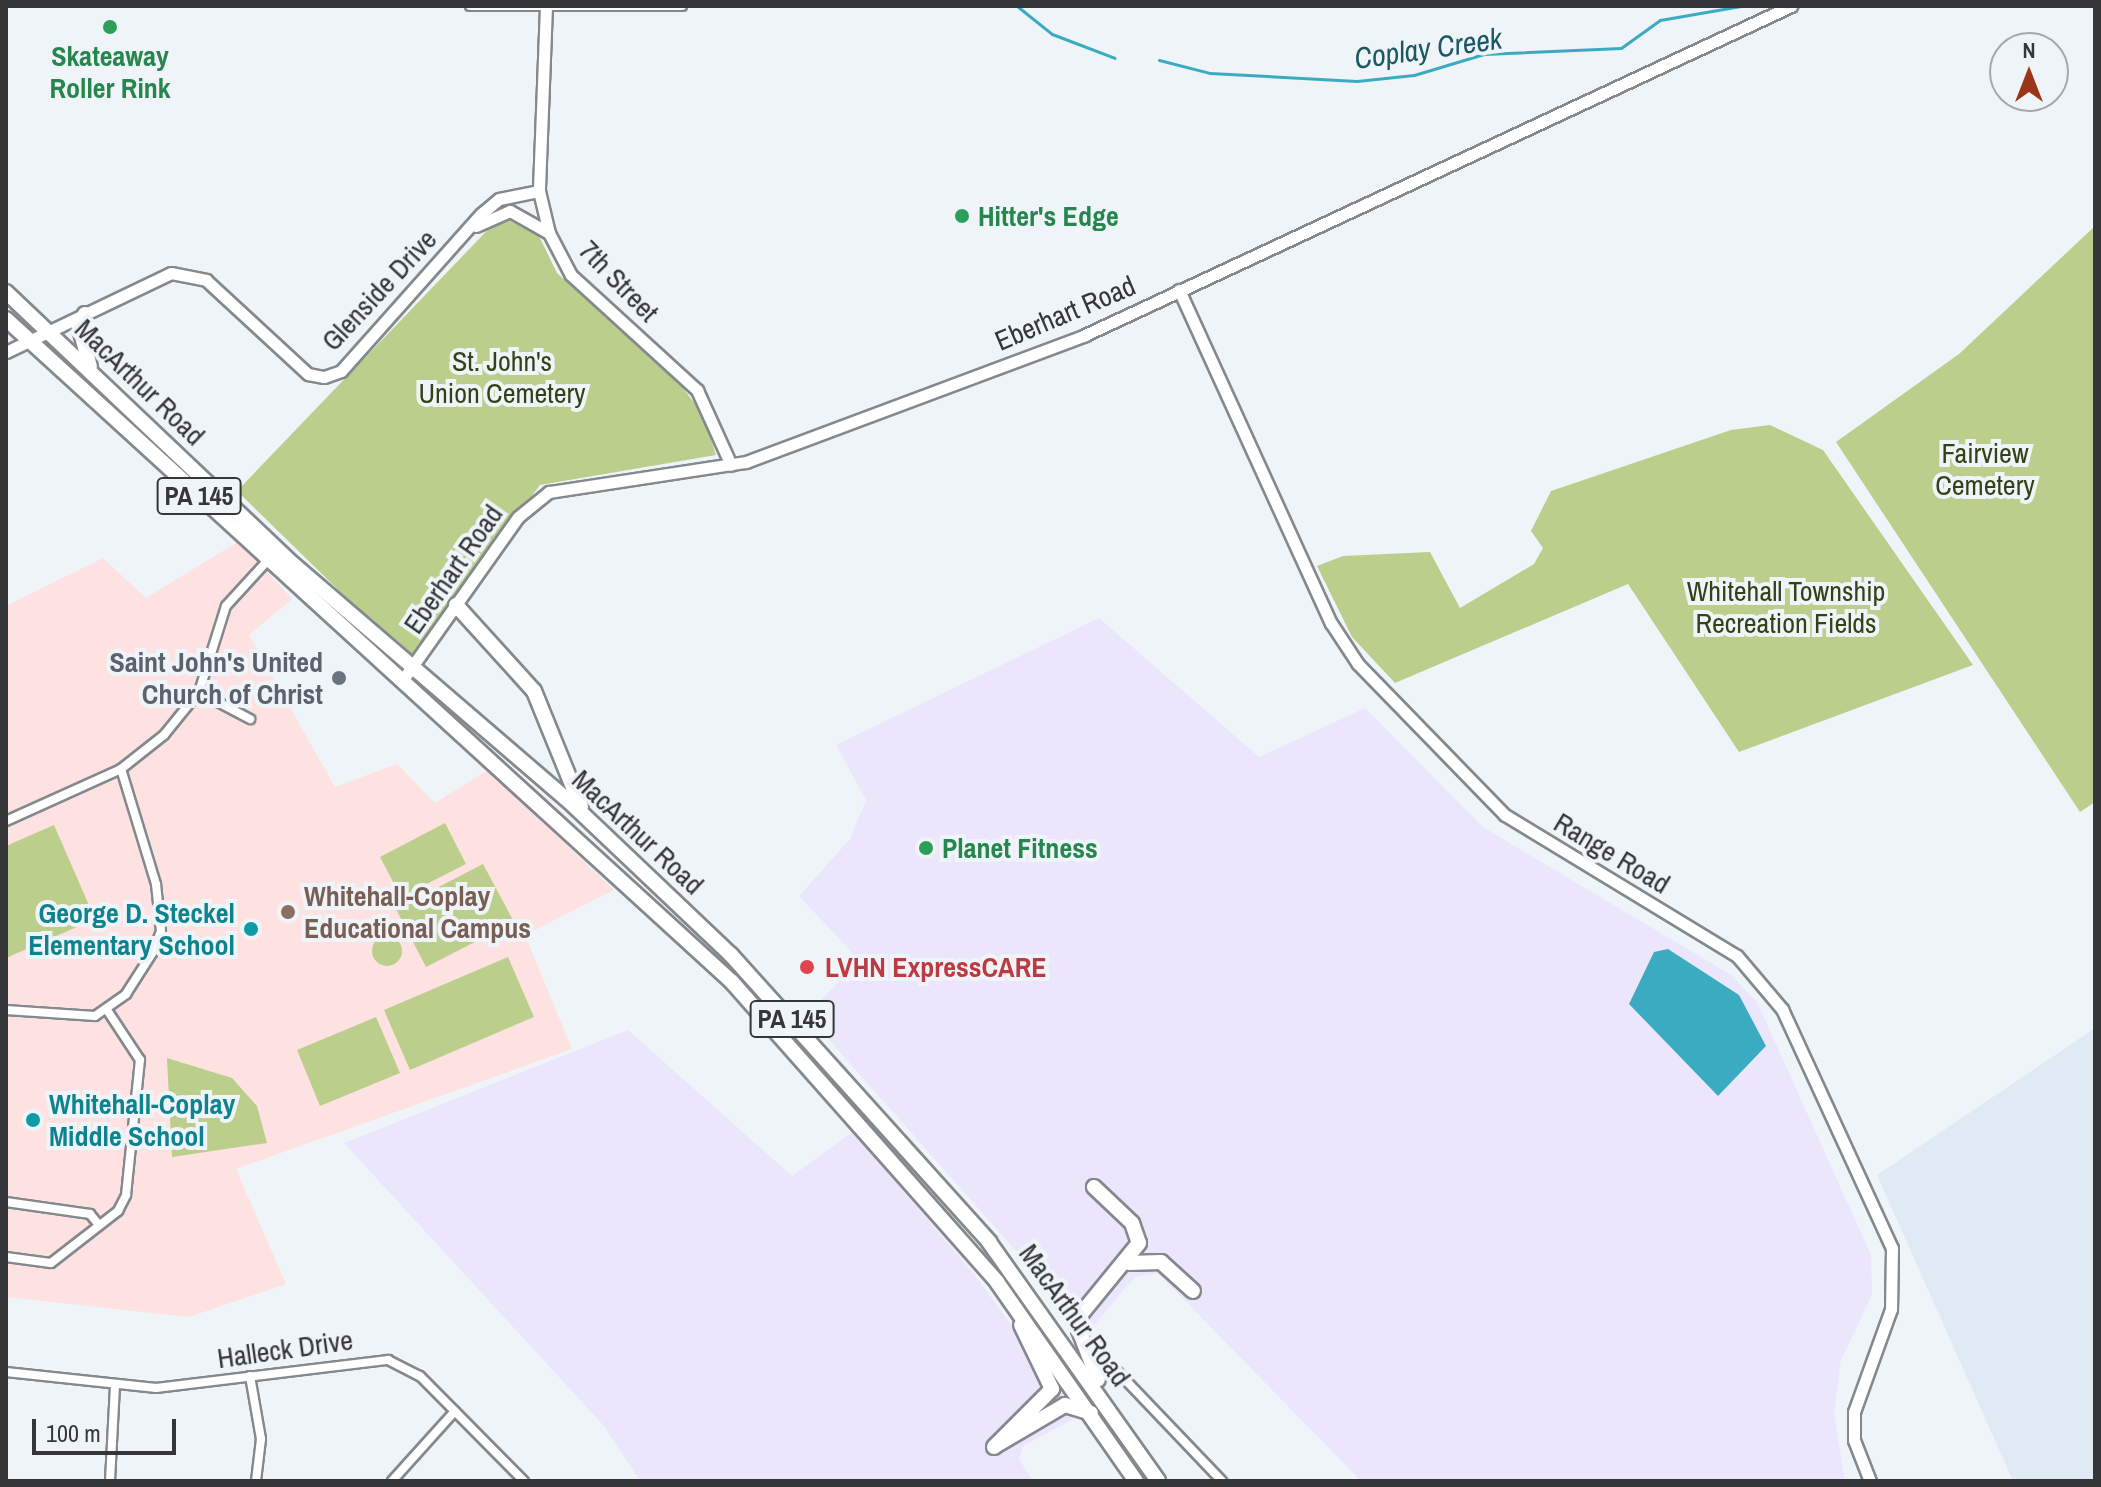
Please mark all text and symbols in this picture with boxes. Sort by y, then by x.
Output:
marker: Skateaway Roller Rink [101,18,119,36]
water label: Coplay Creek [1352,20,1504,76]
north arrow [1989,32,2069,112]
text: N [2022,35,2036,65]
place label: Skateaway Roller Rink [49,39,171,105]
place label: Hitter's Edge [978,199,1119,233]
marker: Hitter's Edge [953,207,971,225]
street label: Glenside Drive [314,223,444,357]
street label: 7th Street [572,234,666,328]
street label: Eberhart Road [990,268,1140,358]
street label: MacArthur Road [68,312,212,452]
park label: St. John's Union Cemetery [418,344,586,410]
park label: Fairview Cemetery [1935,436,2035,502]
road number: PA 145 [155,474,243,518]
street label: Eberhart Road [396,498,510,640]
park label: Whitehall Township Recreation Fields [1686,574,1886,640]
place label: Saint John's United Church of Christ [110,645,323,711]
marker: Saint John's United Church of Christ [330,669,348,687]
street label: MacArthur Road [565,763,711,901]
street label: Range Road [1548,805,1676,901]
place label: Planet Fitness [942,831,1098,865]
marker: Planet Fitness [917,839,935,857]
place label: Whitehall-Coplay Educational Campus [304,879,531,945]
place label: George D. Steckel Elementary School [28,896,235,962]
marker: Whitehall-Coplay Educational Campus [279,903,297,921]
marker: George D. Steckel Elementary School [242,920,260,938]
place label: LVHN ExpressCARE [825,950,1047,984]
marker: LVHN ExpressCARE [796,956,818,978]
road number: PA 145 [748,997,836,1041]
place label: Whitehall-Coplay Middle School [49,1087,235,1153]
marker: Whitehall-Coplay Middle School [24,1111,42,1129]
street label: MacArthur Road [1012,1238,1138,1392]
street label: Halleck Drive [215,1323,355,1375]
scale bar [36,1403,180,1453]
text: 100 m [46,1417,101,1449]

